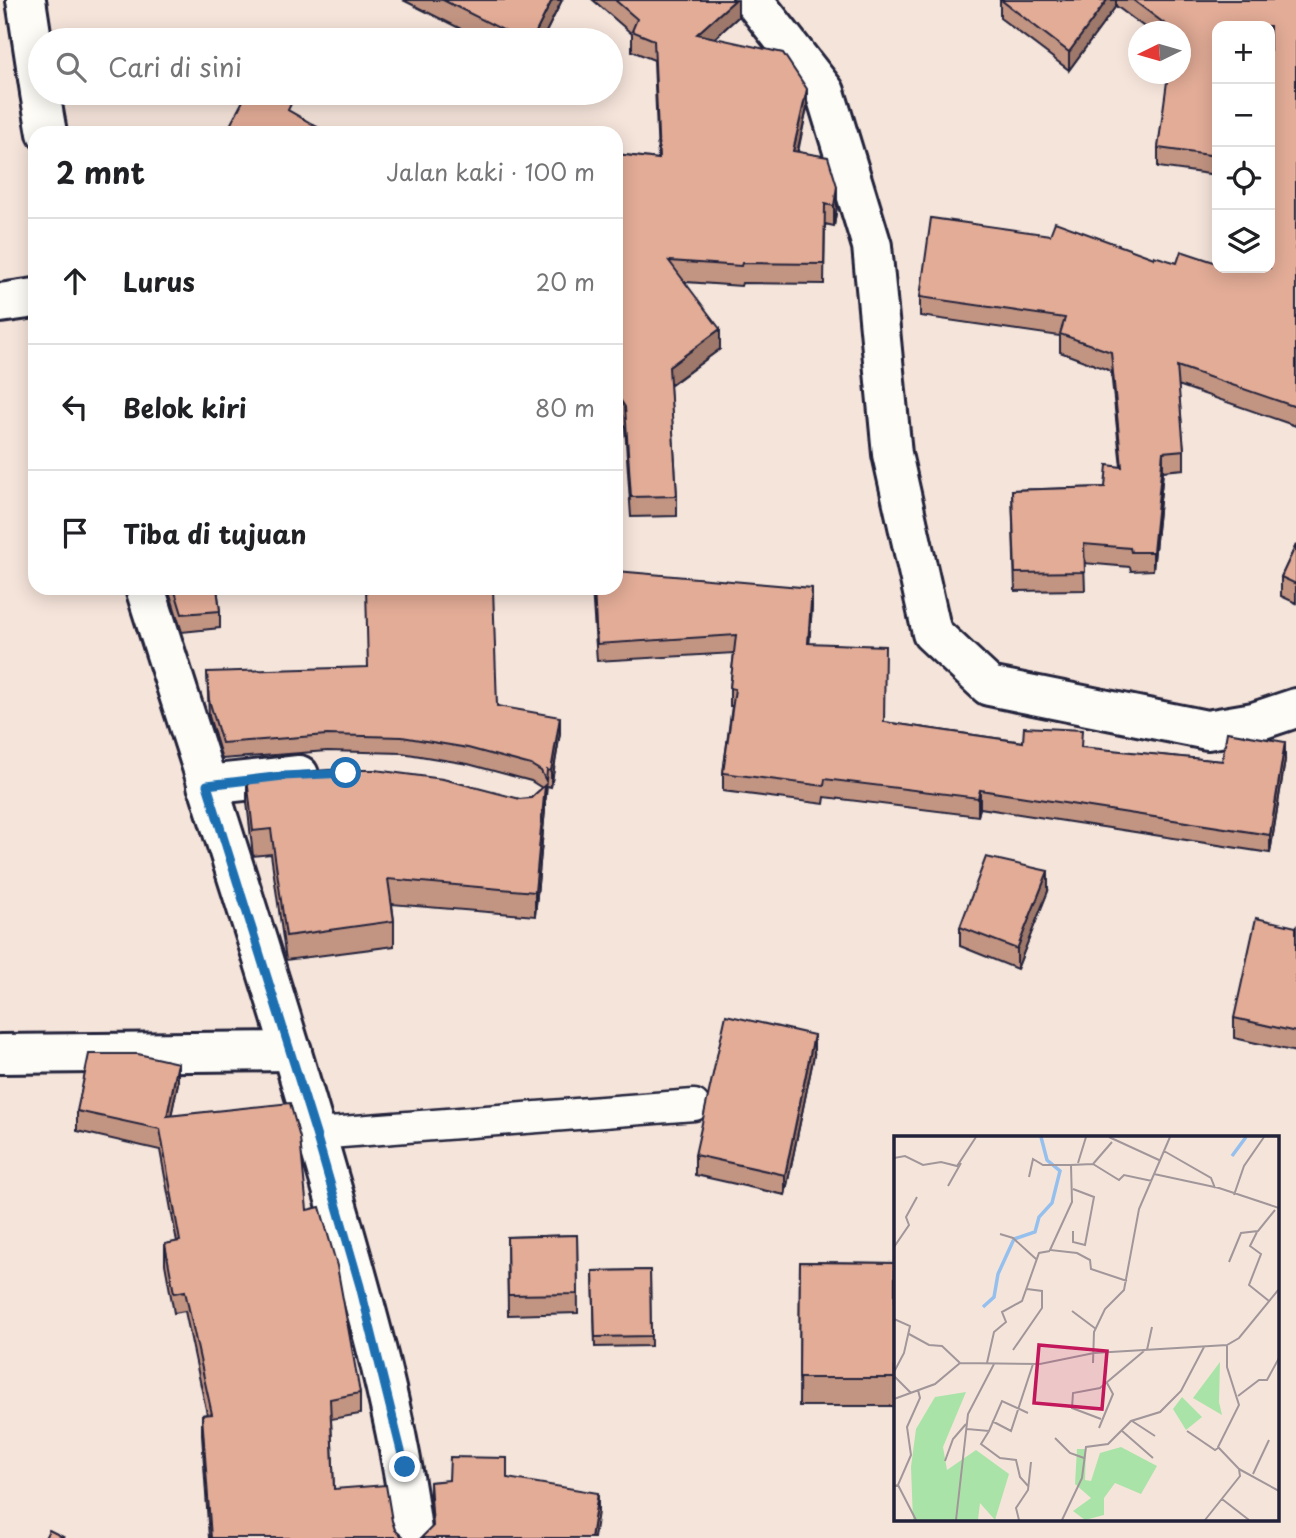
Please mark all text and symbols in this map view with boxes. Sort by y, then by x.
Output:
north arrow [1128,21,1191,84]
map controls [1212,21,1275,273]
button: + [1212,21,1275,84]
search box [28,28,623,105]
text: Cari di sini [108,47,242,86]
icon: search [52,48,90,86]
button: − [1212,84,1275,147]
button: locate [1212,147,1275,210]
text: 2 mnt [56,149,145,194]
text: Jalan kaki · 100 m [386,154,595,189]
button: layers [1212,210,1275,273]
icon: ahead [56,262,94,300]
text: Lurus [123,262,195,301]
text: 20 m [536,264,595,299]
icon: left [56,388,94,426]
text: Belok kiri [123,388,246,427]
text: 80 m [535,390,595,425]
icon: arrive [56,514,94,552]
text: Tiba di tujuan [123,514,307,553]
route start [330,757,361,788]
inset map [894,1136,1278,1520]
route end [389,1451,420,1482]

